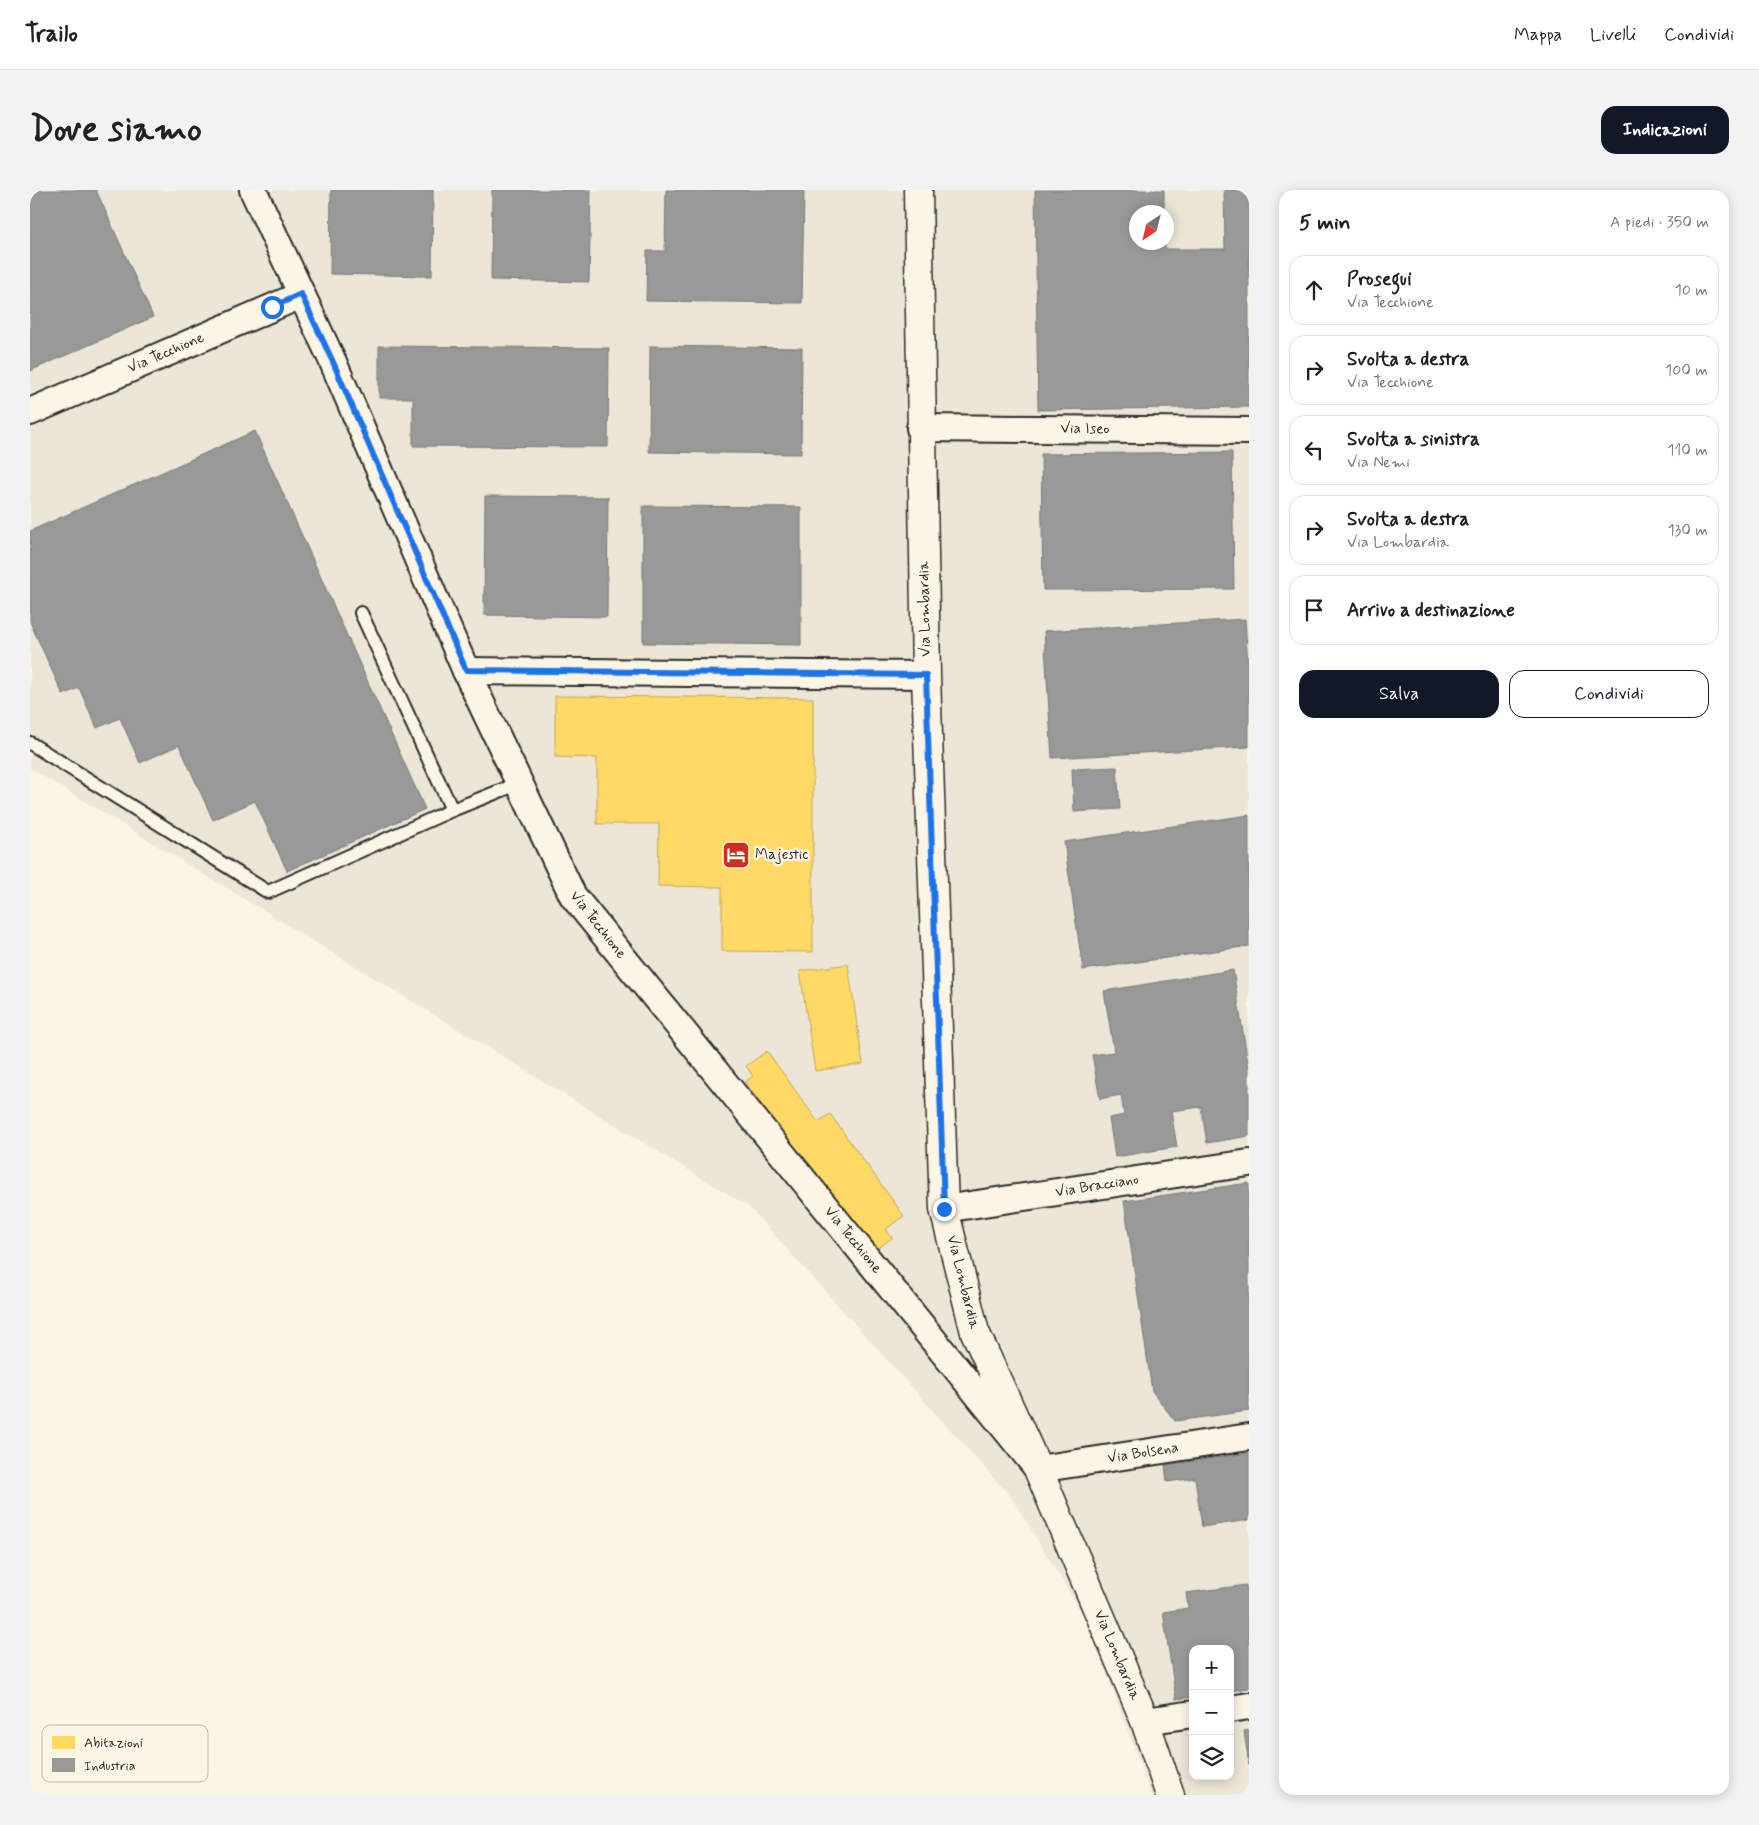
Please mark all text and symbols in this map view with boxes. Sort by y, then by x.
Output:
text: Trailo [25,19,78,50]
text: Mappa [1514,23,1562,47]
text: Livelli [1590,23,1636,47]
text: Condividi [1664,23,1734,47]
button: Indicazioni [1601,106,1729,154]
text: Dove siamo [30,107,202,153]
north arrow [1129,205,1174,250]
text: 5 min [1299,209,1351,237]
text: A piedi · 350 m [1610,212,1709,233]
text: Prosegui [1347,267,1412,292]
icon: ahead [1300,276,1328,304]
text: 10 m [1675,280,1708,301]
text: Via Tecchione [1347,292,1434,313]
route start [261,296,284,319]
street label: Via Tecchione [125,328,207,378]
text: Svolta a destra [1347,347,1469,372]
icon: right [1300,356,1328,384]
text: 100 m [1665,360,1708,381]
text: Via Tecchione [1347,372,1434,393]
street label: Via Iseo [1060,419,1110,439]
text: Svolta a sinistra [1347,427,1480,452]
icon: left [1300,436,1328,464]
text: 110 m [1667,440,1708,461]
text: Via Nemi [1347,452,1410,473]
text: Svolta a destra [1347,507,1469,532]
icon: right [1300,516,1328,544]
text: 130 m [1667,520,1708,541]
text: Via Lombardia [1347,532,1449,553]
street label: Via Lombardia [914,560,936,657]
icon: arrive [1300,596,1328,624]
text: Arrivo a destinazione [1347,598,1515,623]
button: Salva [1299,670,1499,718]
button: Condividi [1509,670,1709,718]
hotel icon: Majestic [721,840,751,870]
place label: Majestic [755,845,808,865]
street label: Via Tecchione [565,887,631,963]
street label: Via Bracciano [1054,1170,1140,1202]
route end [933,1198,956,1221]
street label: Via Tecchione [820,1202,886,1278]
street label: Via Lombardia [942,1233,985,1332]
street label: Via Bolsena [1106,1438,1180,1468]
street label: Via Lombardia [1089,1607,1145,1704]
map controls [1189,1645,1234,1780]
button: + [1189,1645,1234,1690]
button: − [1189,1690,1234,1735]
legend [42,1725,208,1782]
text: Abitazioni [84,1734,143,1752]
button: layers [1189,1735,1234,1780]
text: Industria [84,1757,136,1775]

